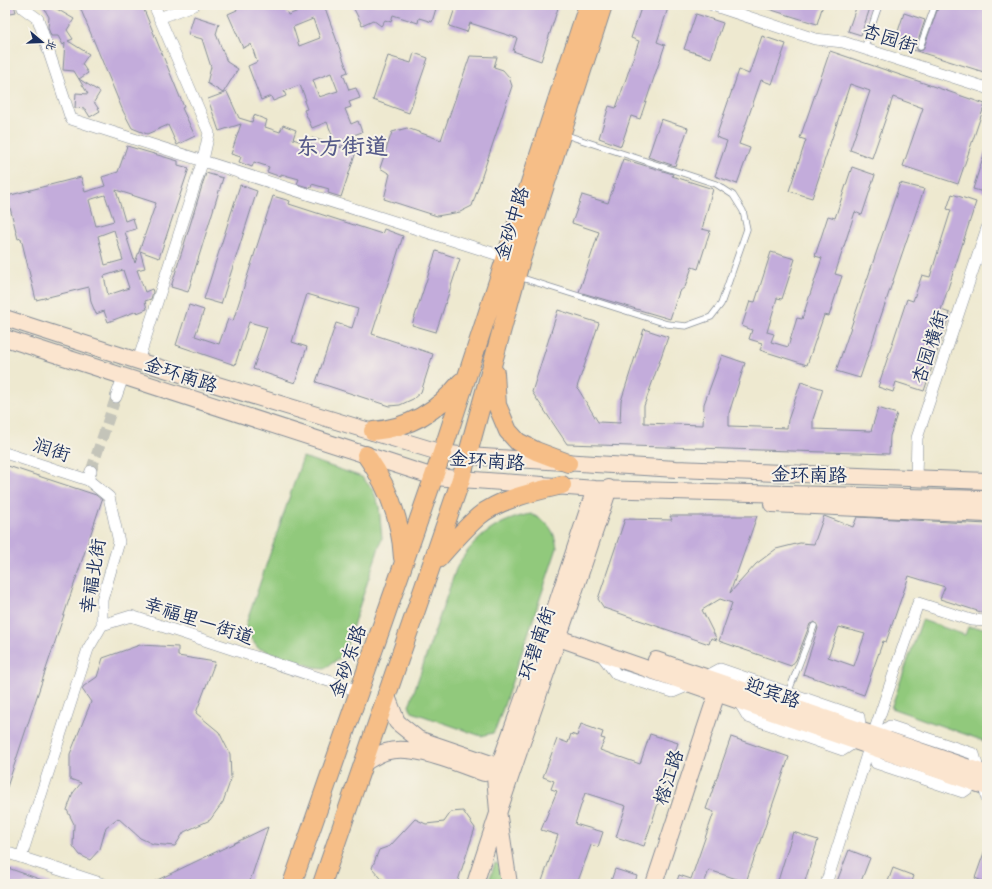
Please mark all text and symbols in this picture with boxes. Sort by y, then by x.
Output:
street label: 杏园街 [859,19,921,59]
north arrow [22,22,62,62]
text: 北 [43,38,60,53]
district label: 东方街道 [296,132,388,161]
street label: 金砂中路 [489,183,535,263]
street label: 杏园横街 [907,307,953,387]
street label: 金环南路 [141,352,221,398]
street label: 润街 [30,433,73,467]
street label: 金环南路 [448,446,526,476]
street label: 金环南路 [771,462,847,488]
street label: 幸福北街 [75,537,111,616]
street label: 幸福里一街道 [141,592,257,650]
street label: 环碧南街 [513,603,561,683]
street label: 金砂东路 [324,621,372,701]
street label: 迎宾路 [742,672,804,714]
street label: 榕江路 [649,746,689,808]

